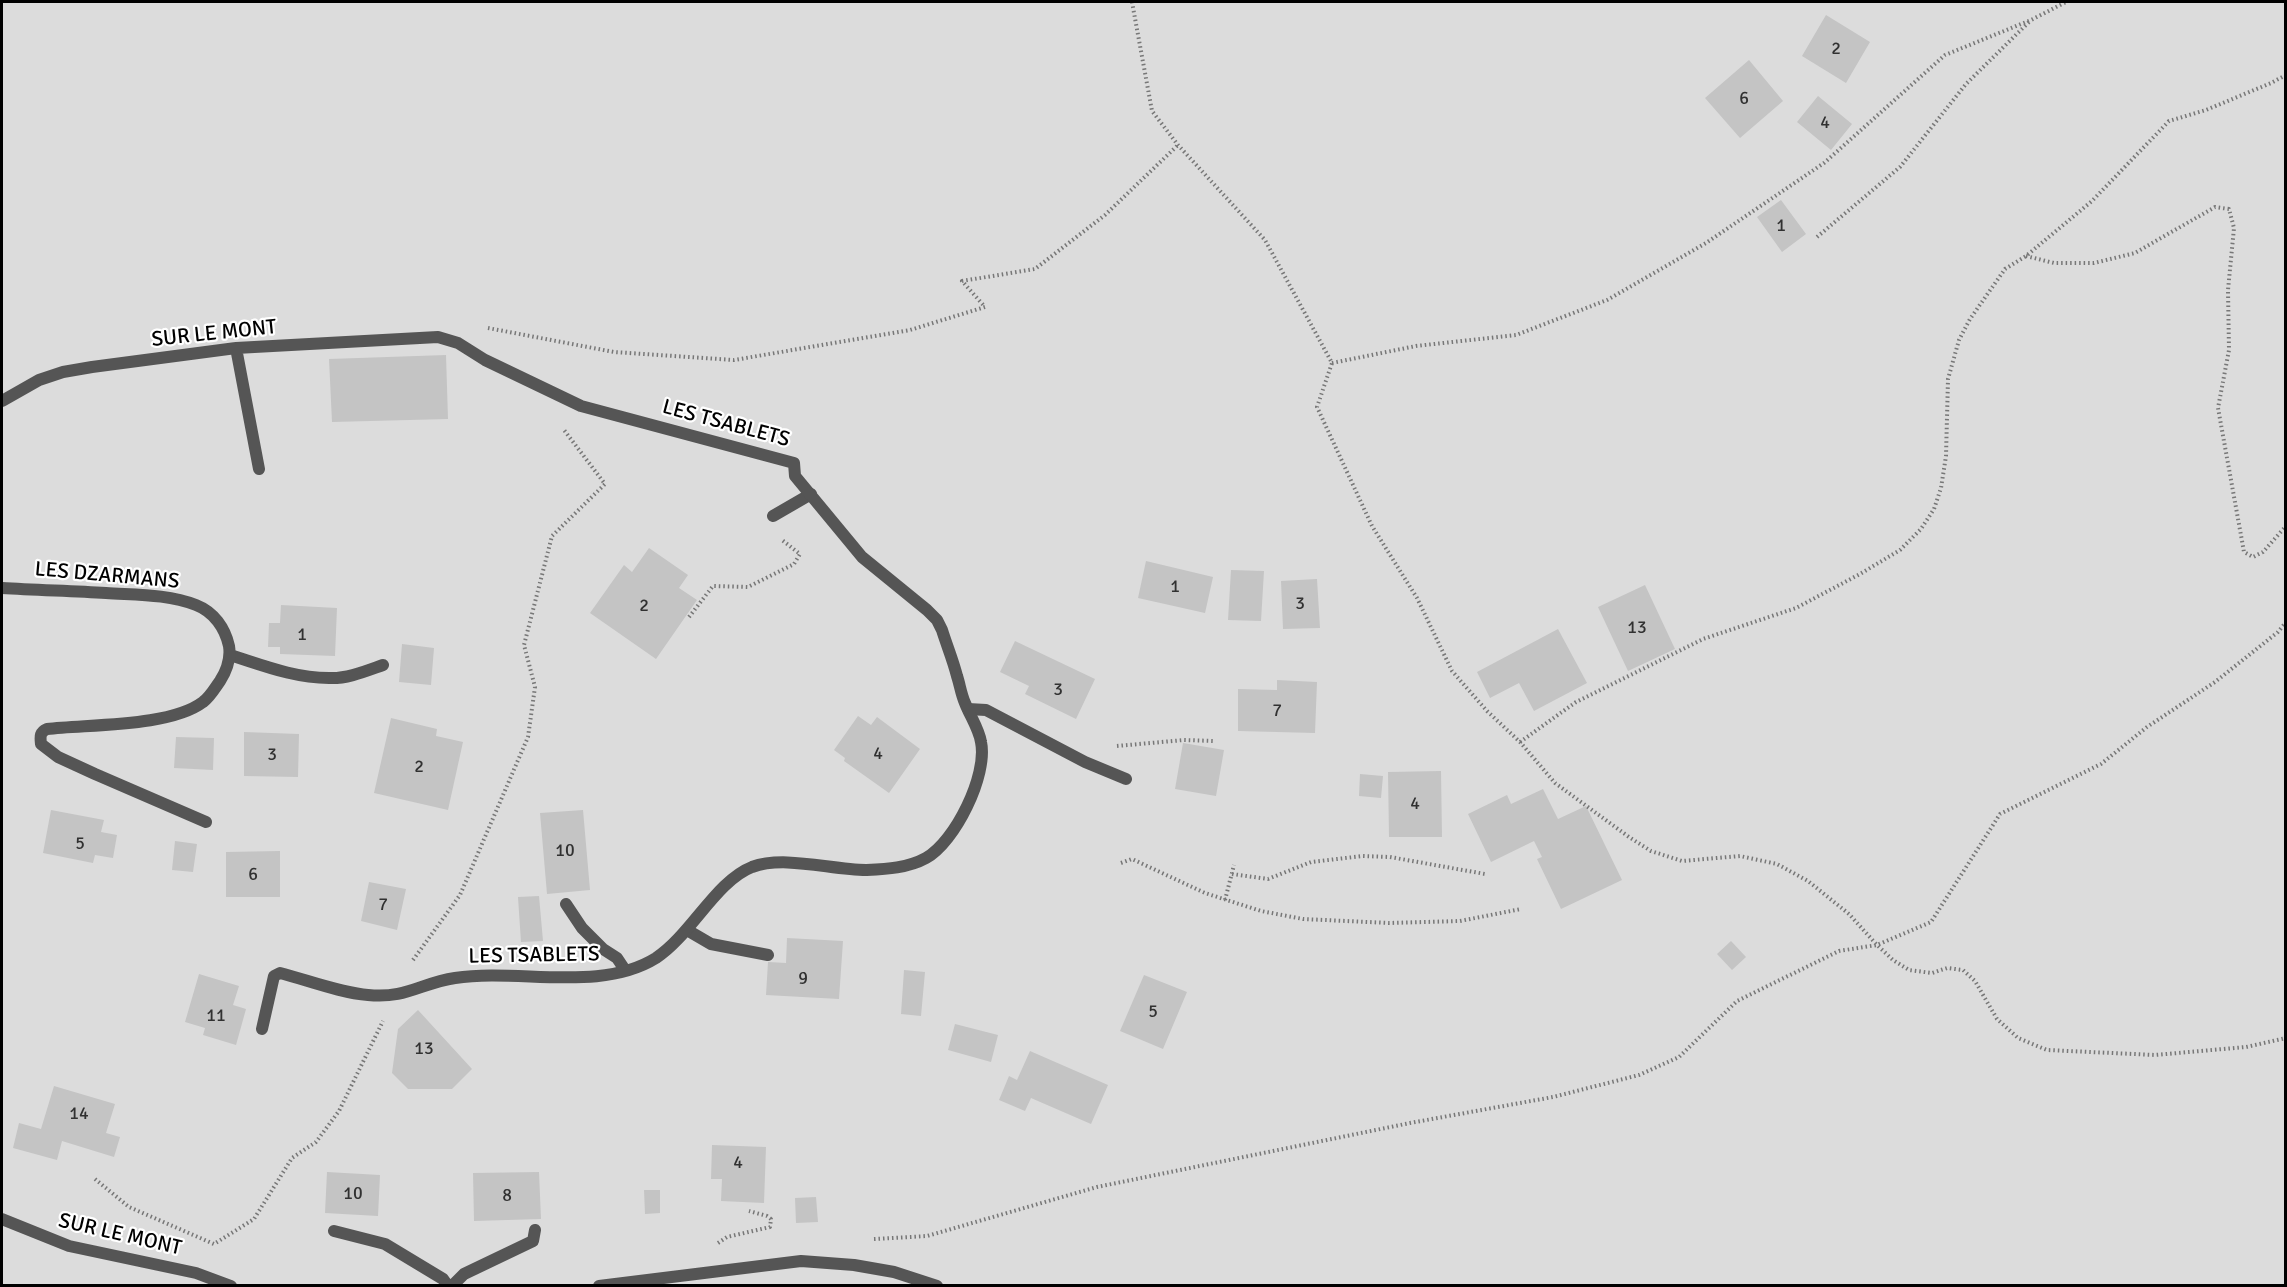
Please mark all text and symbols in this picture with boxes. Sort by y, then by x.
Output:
house number: 2 [1831,38,1841,60]
house number: 6 [1739,88,1749,110]
house number: 4 [1820,112,1830,134]
house number: 1 [1776,215,1786,237]
street label: SUR LE MONT [150,315,278,353]
street label: LES TSABLETS [659,395,793,453]
street label: LES DZARMANS [34,557,180,595]
house number: 1 [1170,576,1180,598]
house number: 3 [1295,593,1305,615]
house number: 2 [639,595,649,617]
house number: 13 [1627,617,1647,639]
house number: 1 [297,624,307,646]
house number: 3 [1053,679,1063,701]
house number: 7 [1272,700,1282,722]
house number: 4 [873,743,883,765]
house number: 3 [267,744,277,766]
house number: 2 [414,756,424,778]
house number: 4 [1410,793,1420,815]
house number: 5 [75,833,85,855]
house number: 10 [555,840,575,862]
house number: 6 [248,864,258,886]
house number: 7 [378,894,388,916]
street label: LES TSABLETS [468,942,600,970]
house number: 9 [798,968,808,990]
house number: 5 [1148,1001,1158,1023]
house number: 11 [206,1005,226,1027]
house number: 13 [414,1038,434,1060]
house number: 14 [69,1103,89,1125]
house number: 4 [733,1152,743,1174]
house number: 10 [343,1183,363,1205]
house number: 8 [502,1185,512,1207]
street label: SUR LE MONT [56,1209,184,1261]

